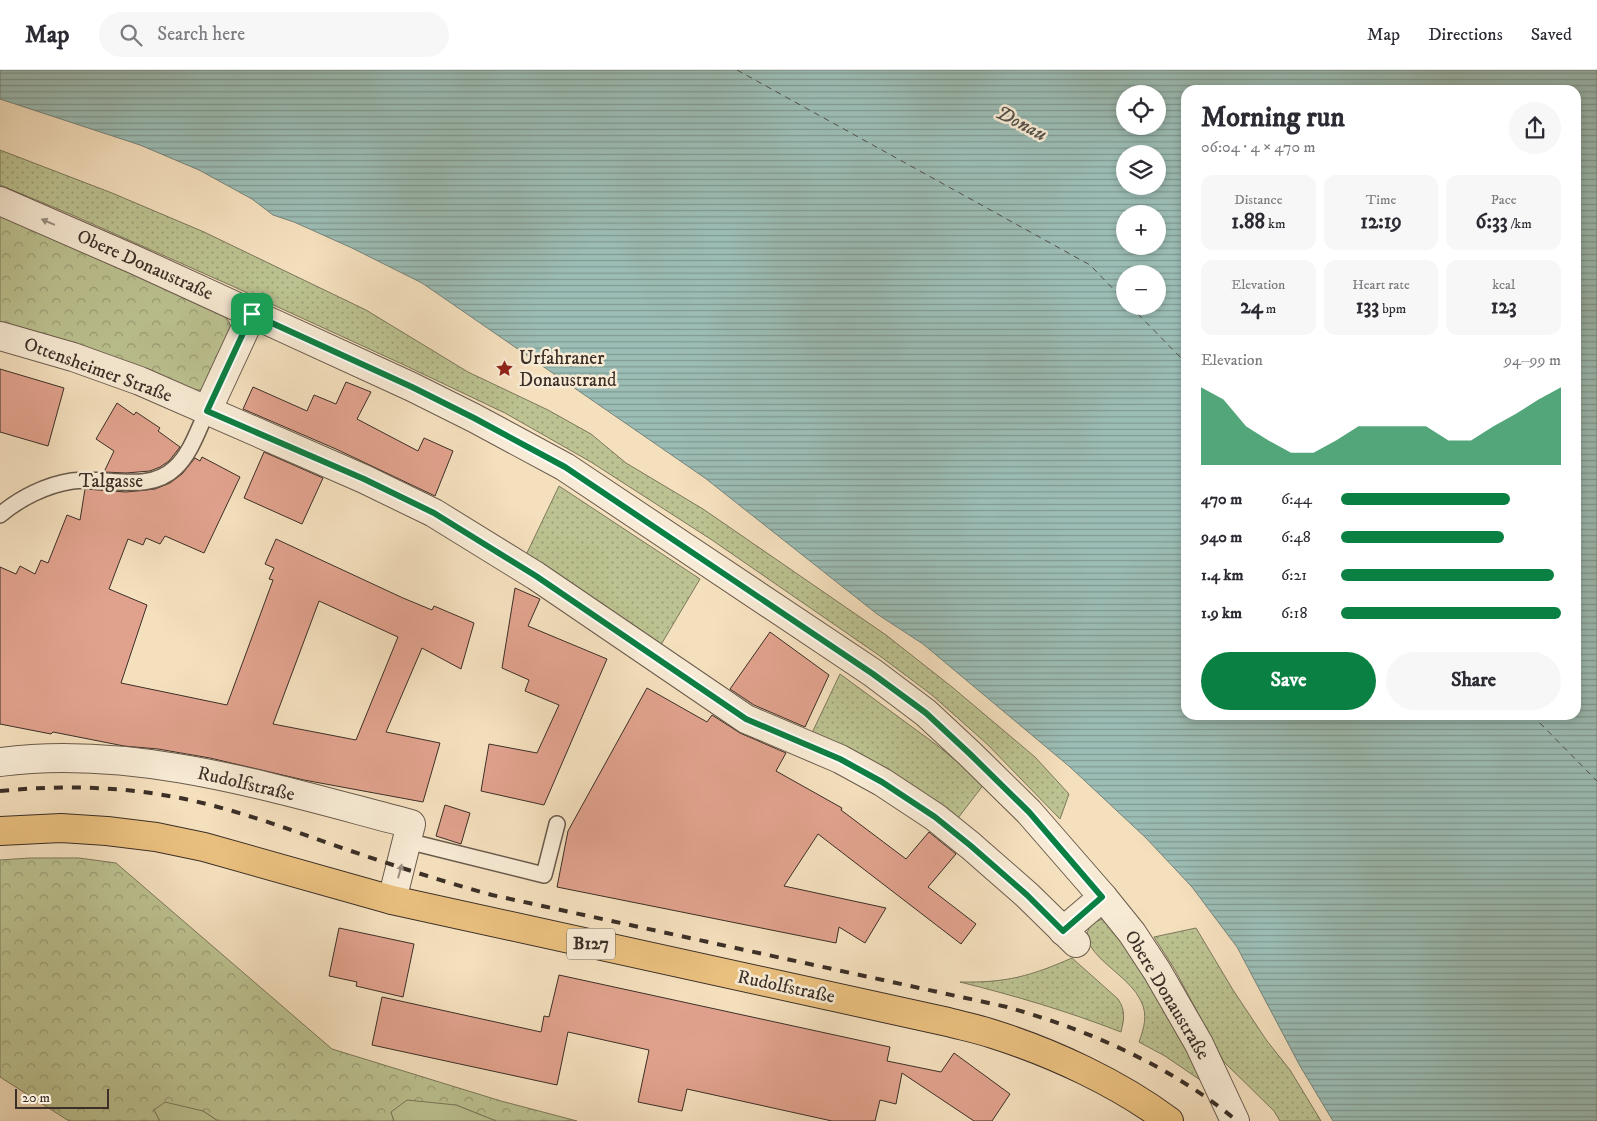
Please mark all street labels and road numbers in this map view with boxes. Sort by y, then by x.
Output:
street label: Obere Donaustraße [73,225,217,305]
street label: Ottensheimer Straße [21,332,175,408]
street label: Talgasse [79,470,143,493]
street label: Rudolfstraße [195,762,297,806]
street label: Obere Donaustraße [1119,926,1215,1064]
road number: B127 [567,929,615,960]
street label: Rudolfstraße [735,965,837,1009]

